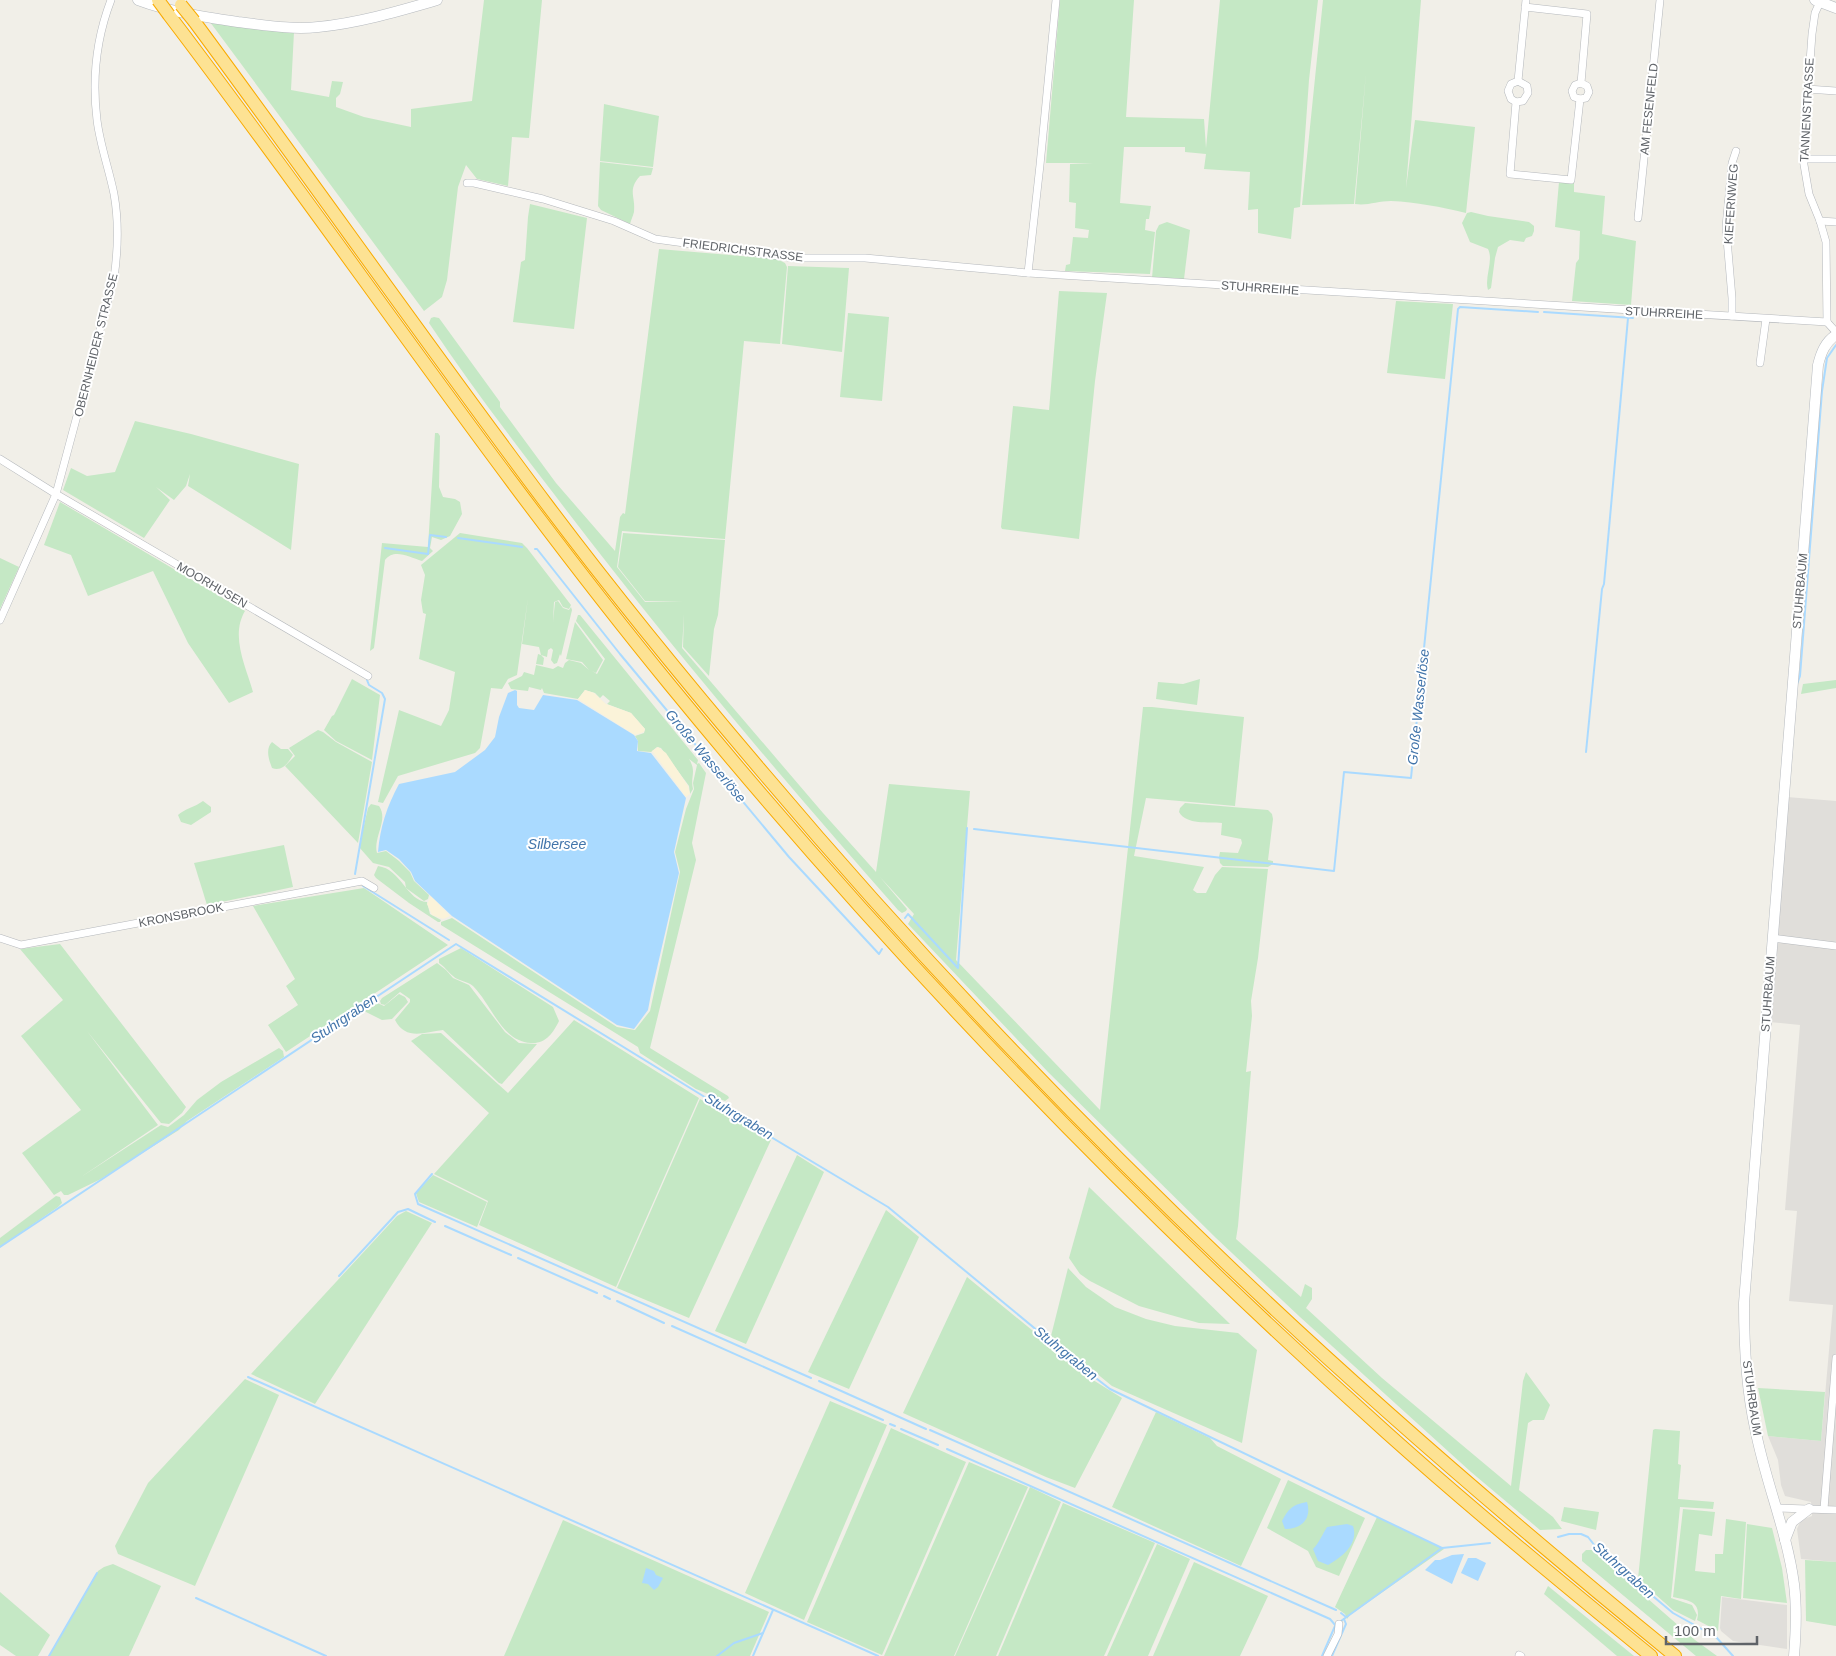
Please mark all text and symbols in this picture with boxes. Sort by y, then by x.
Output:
street label: TANNENSTRASSE [1797,57,1817,163]
street label: AM FESENFELD [1637,62,1661,155]
street label: KIEFERNWEG [1721,163,1741,245]
street label: FRIEDRICHSTRASSE [682,236,804,264]
street label: OBERNHEIDER STRASSE [71,272,121,418]
street label: STUHRREIHE [1221,278,1299,298]
street label: STUHRREIHE [1625,304,1703,322]
street label: STUHRBAUM [1790,553,1810,629]
street label: MOORHUSEN [174,559,250,611]
water label: Große Wasserlöse [1404,648,1432,766]
water label: Große Wasserlöse [662,706,750,806]
water label: Silbersee [528,836,586,852]
street label: KRONSBROOK [137,900,225,930]
street label: STUHRBAUM [1758,956,1778,1032]
water label: Stuhrgraben [308,990,381,1046]
water label: Stuhrgraben [702,1089,776,1143]
water label: Stuhrgraben [1031,1323,1101,1384]
street label: STUHRBAUM [1740,1359,1764,1437]
water label: Stuhrgraben [1590,1538,1658,1602]
scale bar [1666,1614,1757,1646]
text: 100 m [1674,1622,1716,1639]

